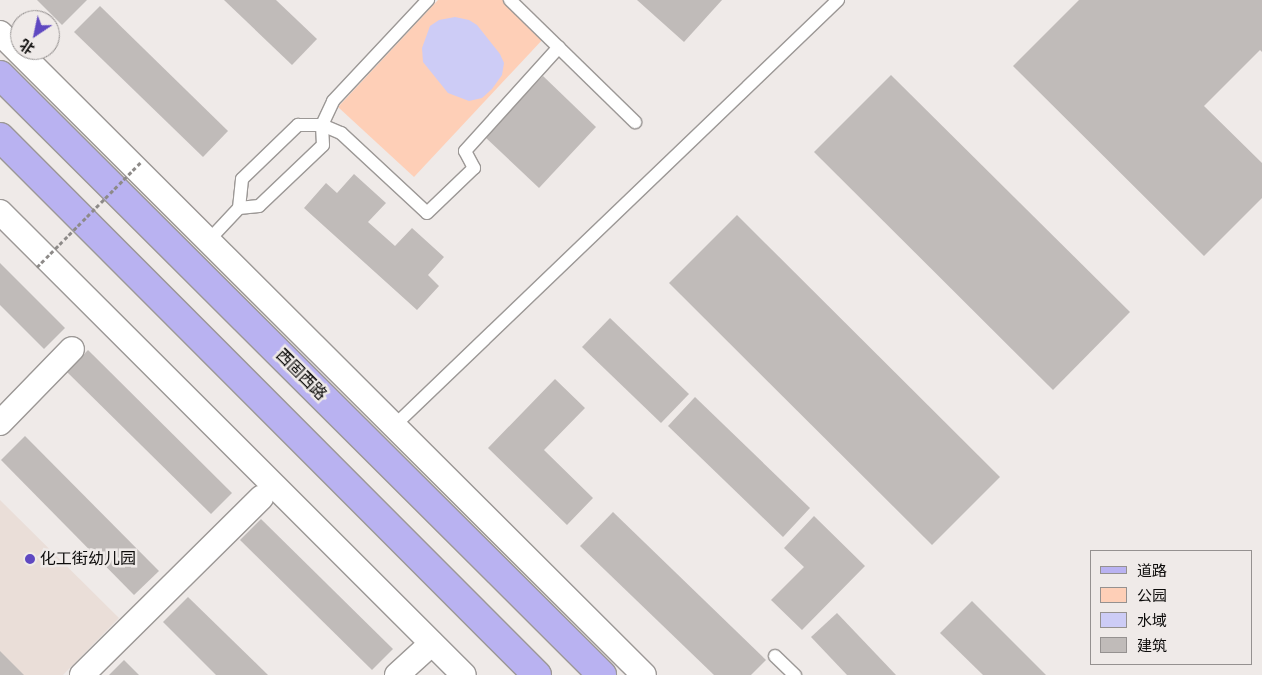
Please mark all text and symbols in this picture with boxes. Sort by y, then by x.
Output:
north arrow [10,10,60,60]
text: 北 [17,36,37,57]
street label: 西固西路 [272,346,330,404]
place label: 化工街幼儿园 [40,549,136,569]
legend [1090,550,1252,665]
marker: 化工街幼儿园 [24,553,36,565]
text: 道路 [1137,562,1167,579]
text: 公园 [1137,587,1167,604]
text: 水域 [1137,612,1167,629]
text: 建筑 [1137,637,1167,654]

